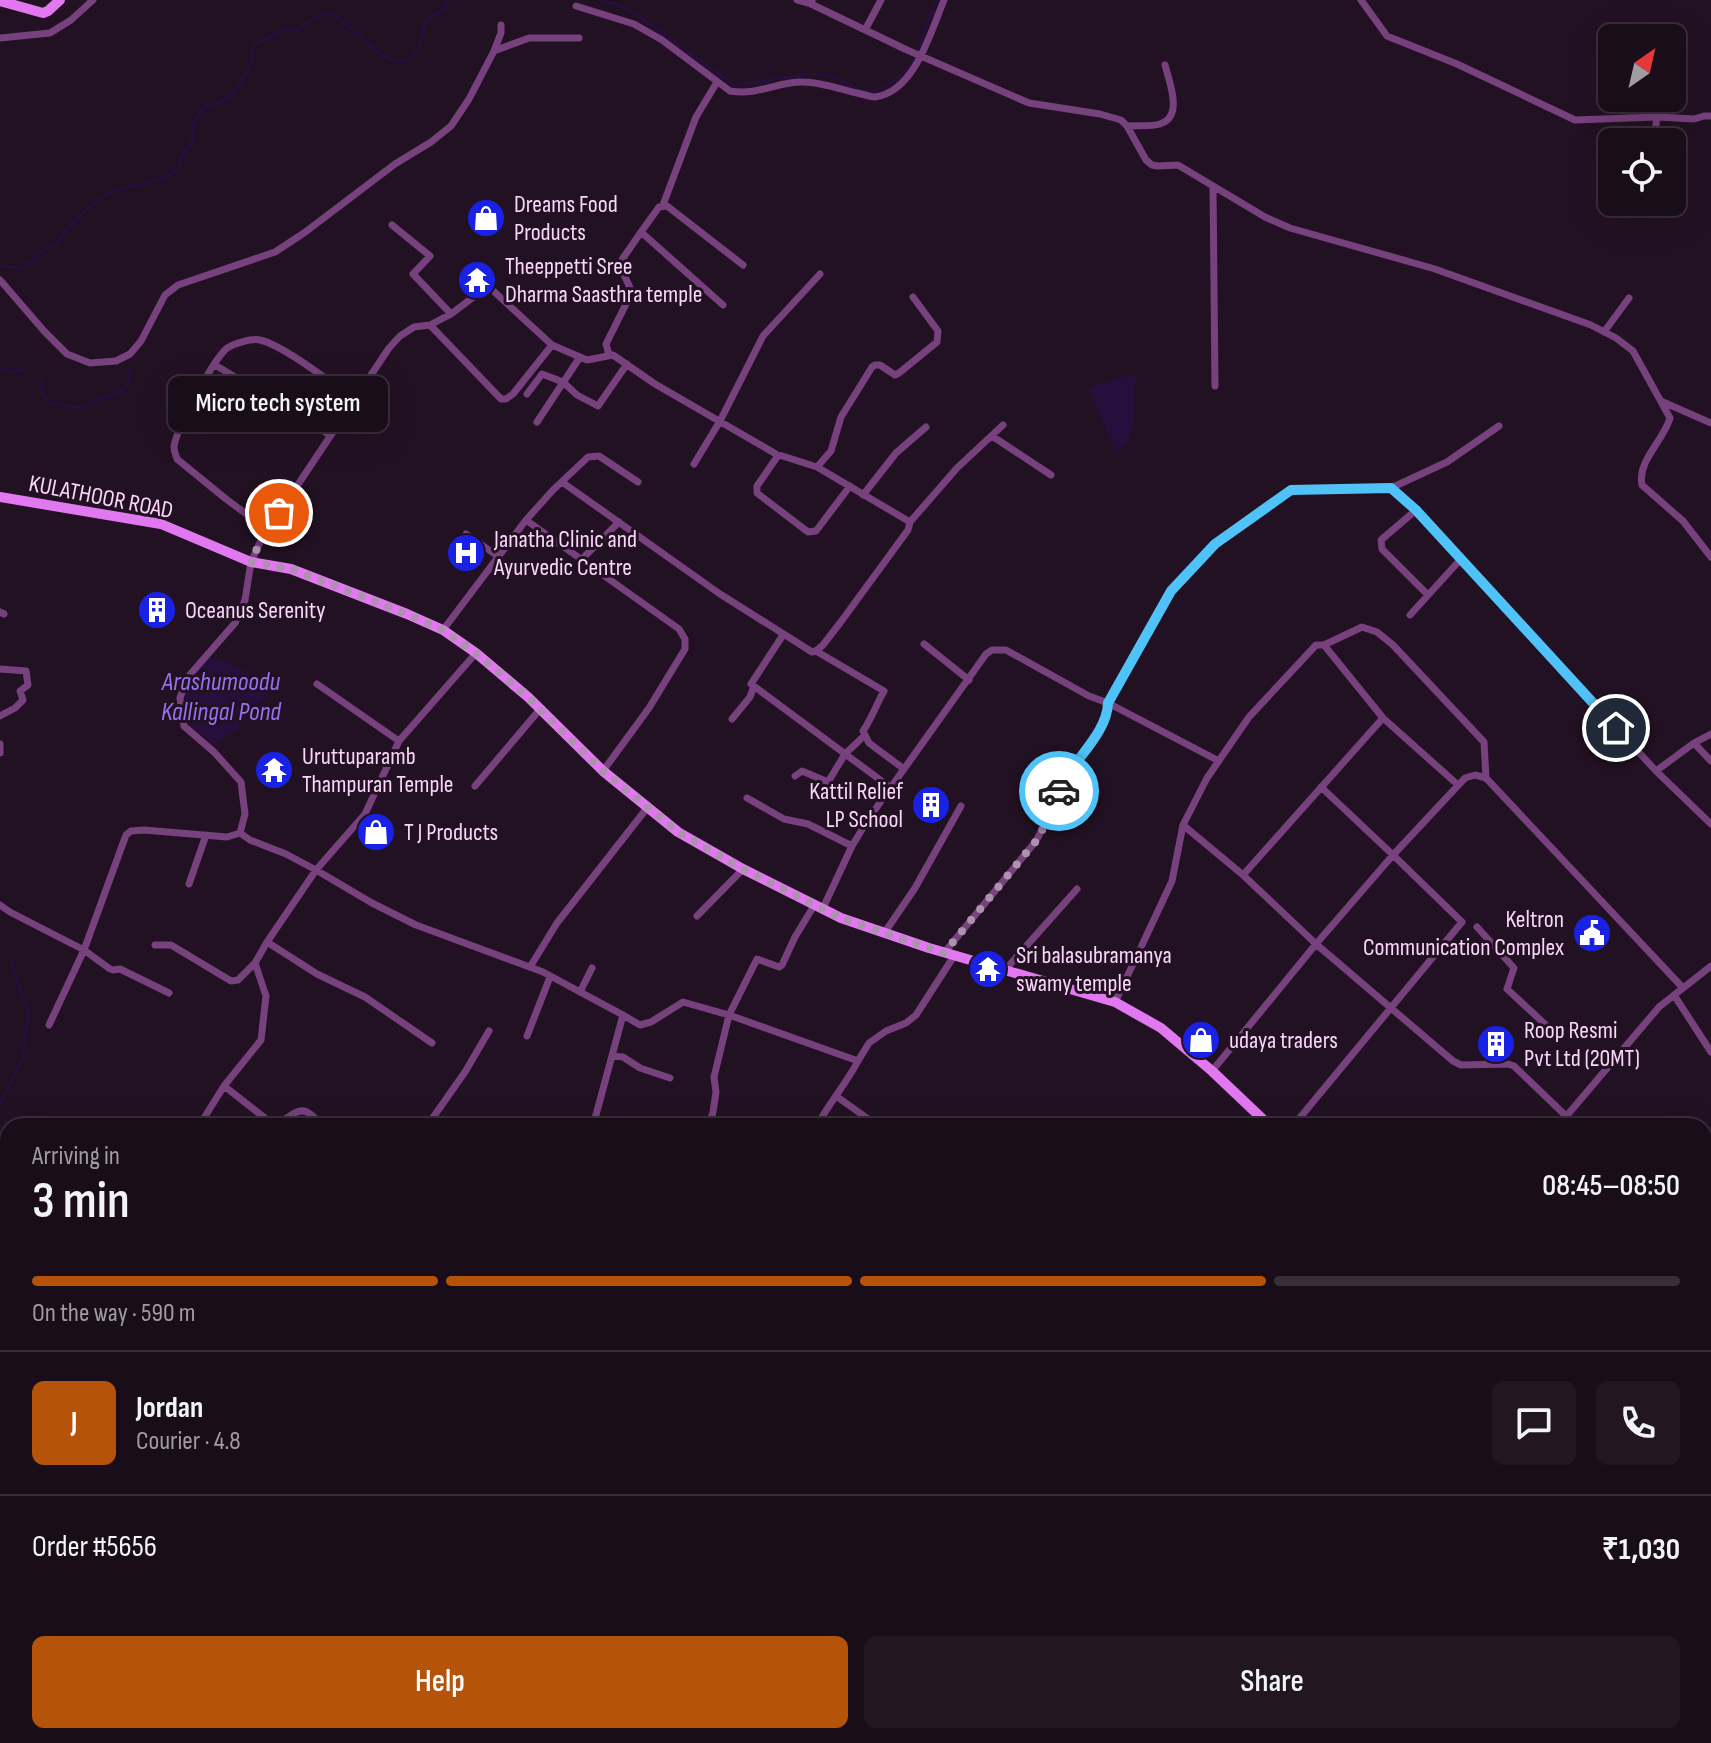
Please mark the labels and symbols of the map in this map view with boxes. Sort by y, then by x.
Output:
north arrow [1598,24,1686,112]
place label: Dreams Food Products [514,190,618,247]
shop icon: Dreams Food Products [465,197,507,239]
place label: Theeppetti Sree Dharma Saasthra temple [505,252,702,309]
temple icon: Theeppetti Sree Dharma Saasthra temple [456,259,498,301]
callout: Micro tech system [169,377,389,433]
street label: KULATHOOR ROAD [26,469,176,525]
pin [245,479,313,547]
place label: Janatha Clinic and Ayurvedic Centre [493,525,637,582]
hospital icon: Janatha Clinic and Ayurvedic Centre [445,532,487,574]
building icon: Oceanus Serenity [136,589,178,631]
place label: Oceanus Serenity [185,596,325,625]
water label: Arashumoodu Kallingal Pond [161,667,282,728]
pin [1582,694,1650,762]
place label: Uruttuparamb Thampuran Temple [302,742,454,799]
temple icon: Uruttuparamb Thampuran Temple [253,749,295,791]
courier [1019,751,1099,831]
place label: Kattil Relief LP School [809,777,904,834]
building icon: Kattil Relief LP School [910,784,952,826]
shop icon: T J Products [355,811,397,853]
place label: T J Products [404,818,498,847]
place label: Keltron Communication Complex [1363,905,1564,962]
public building icon: Keltron Communication Complex [1571,912,1613,954]
place label: Sri balasubramanya swamy temple [1016,941,1172,998]
temple icon: Sri balasubramanya swamy temple [967,948,1009,990]
place label: Roop Resmi Pvt Ltd (20MT) [1524,1016,1640,1073]
shop icon: udaya traders [1180,1019,1222,1061]
building icon: Roop Resmi Pvt Ltd (20MT) [1475,1023,1517,1065]
place label: udaya traders [1229,1026,1338,1055]

